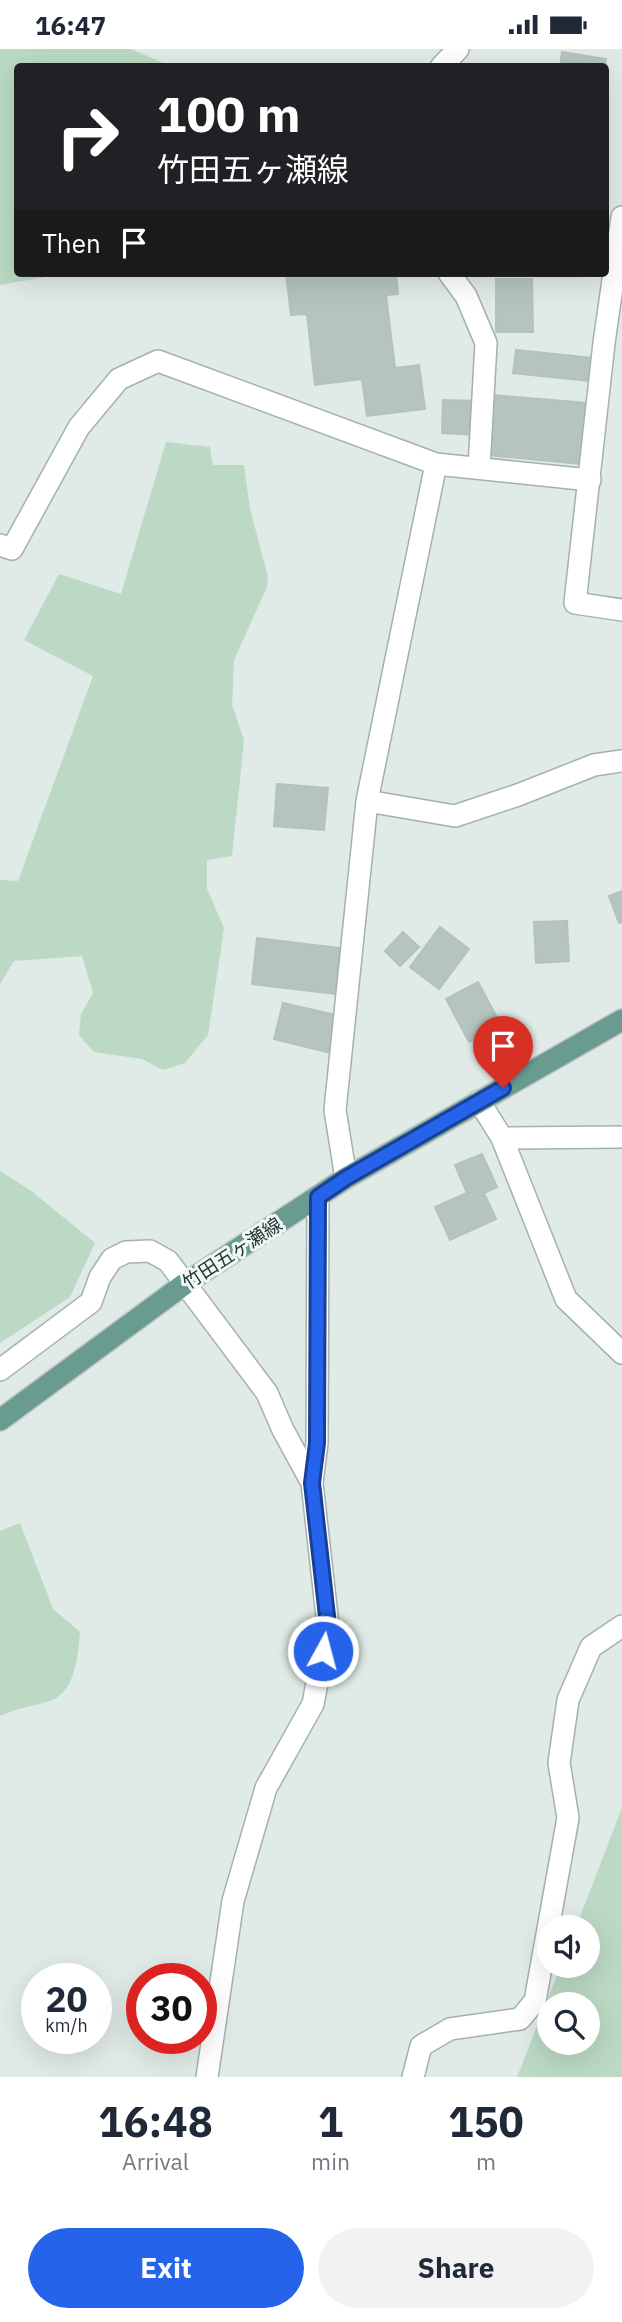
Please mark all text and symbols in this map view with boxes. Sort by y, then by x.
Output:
text: 16:47 [35,8,106,42]
text: 100 m [157,82,301,145]
icon: right [42,91,133,182]
text: 竹田五ヶ瀬線 [157,148,349,190]
icon: arrive [115,224,153,262]
text: Then [42,226,101,260]
pin [473,1016,533,1088]
icon: arrive [484,1027,522,1065]
street label: 竹田五ヶ瀬線 [178,1212,286,1294]
position arrow [286,1614,360,1688]
map controls [537,1915,600,2055]
button: sound [537,1915,600,1978]
speed limit sign: 30 [126,1963,217,2054]
text: 20 [45,1976,88,2022]
button: search [537,1992,600,2055]
text: km/h [45,2014,88,2037]
text: 16:48 [98,2094,213,2149]
text: 1 [318,2094,343,2149]
text: 150 [448,2094,524,2149]
text: Arrival [122,2146,189,2176]
text: min [311,2146,350,2176]
text: m [476,2146,496,2176]
button: Exit [28,2228,304,2308]
button: Share [318,2228,594,2308]

